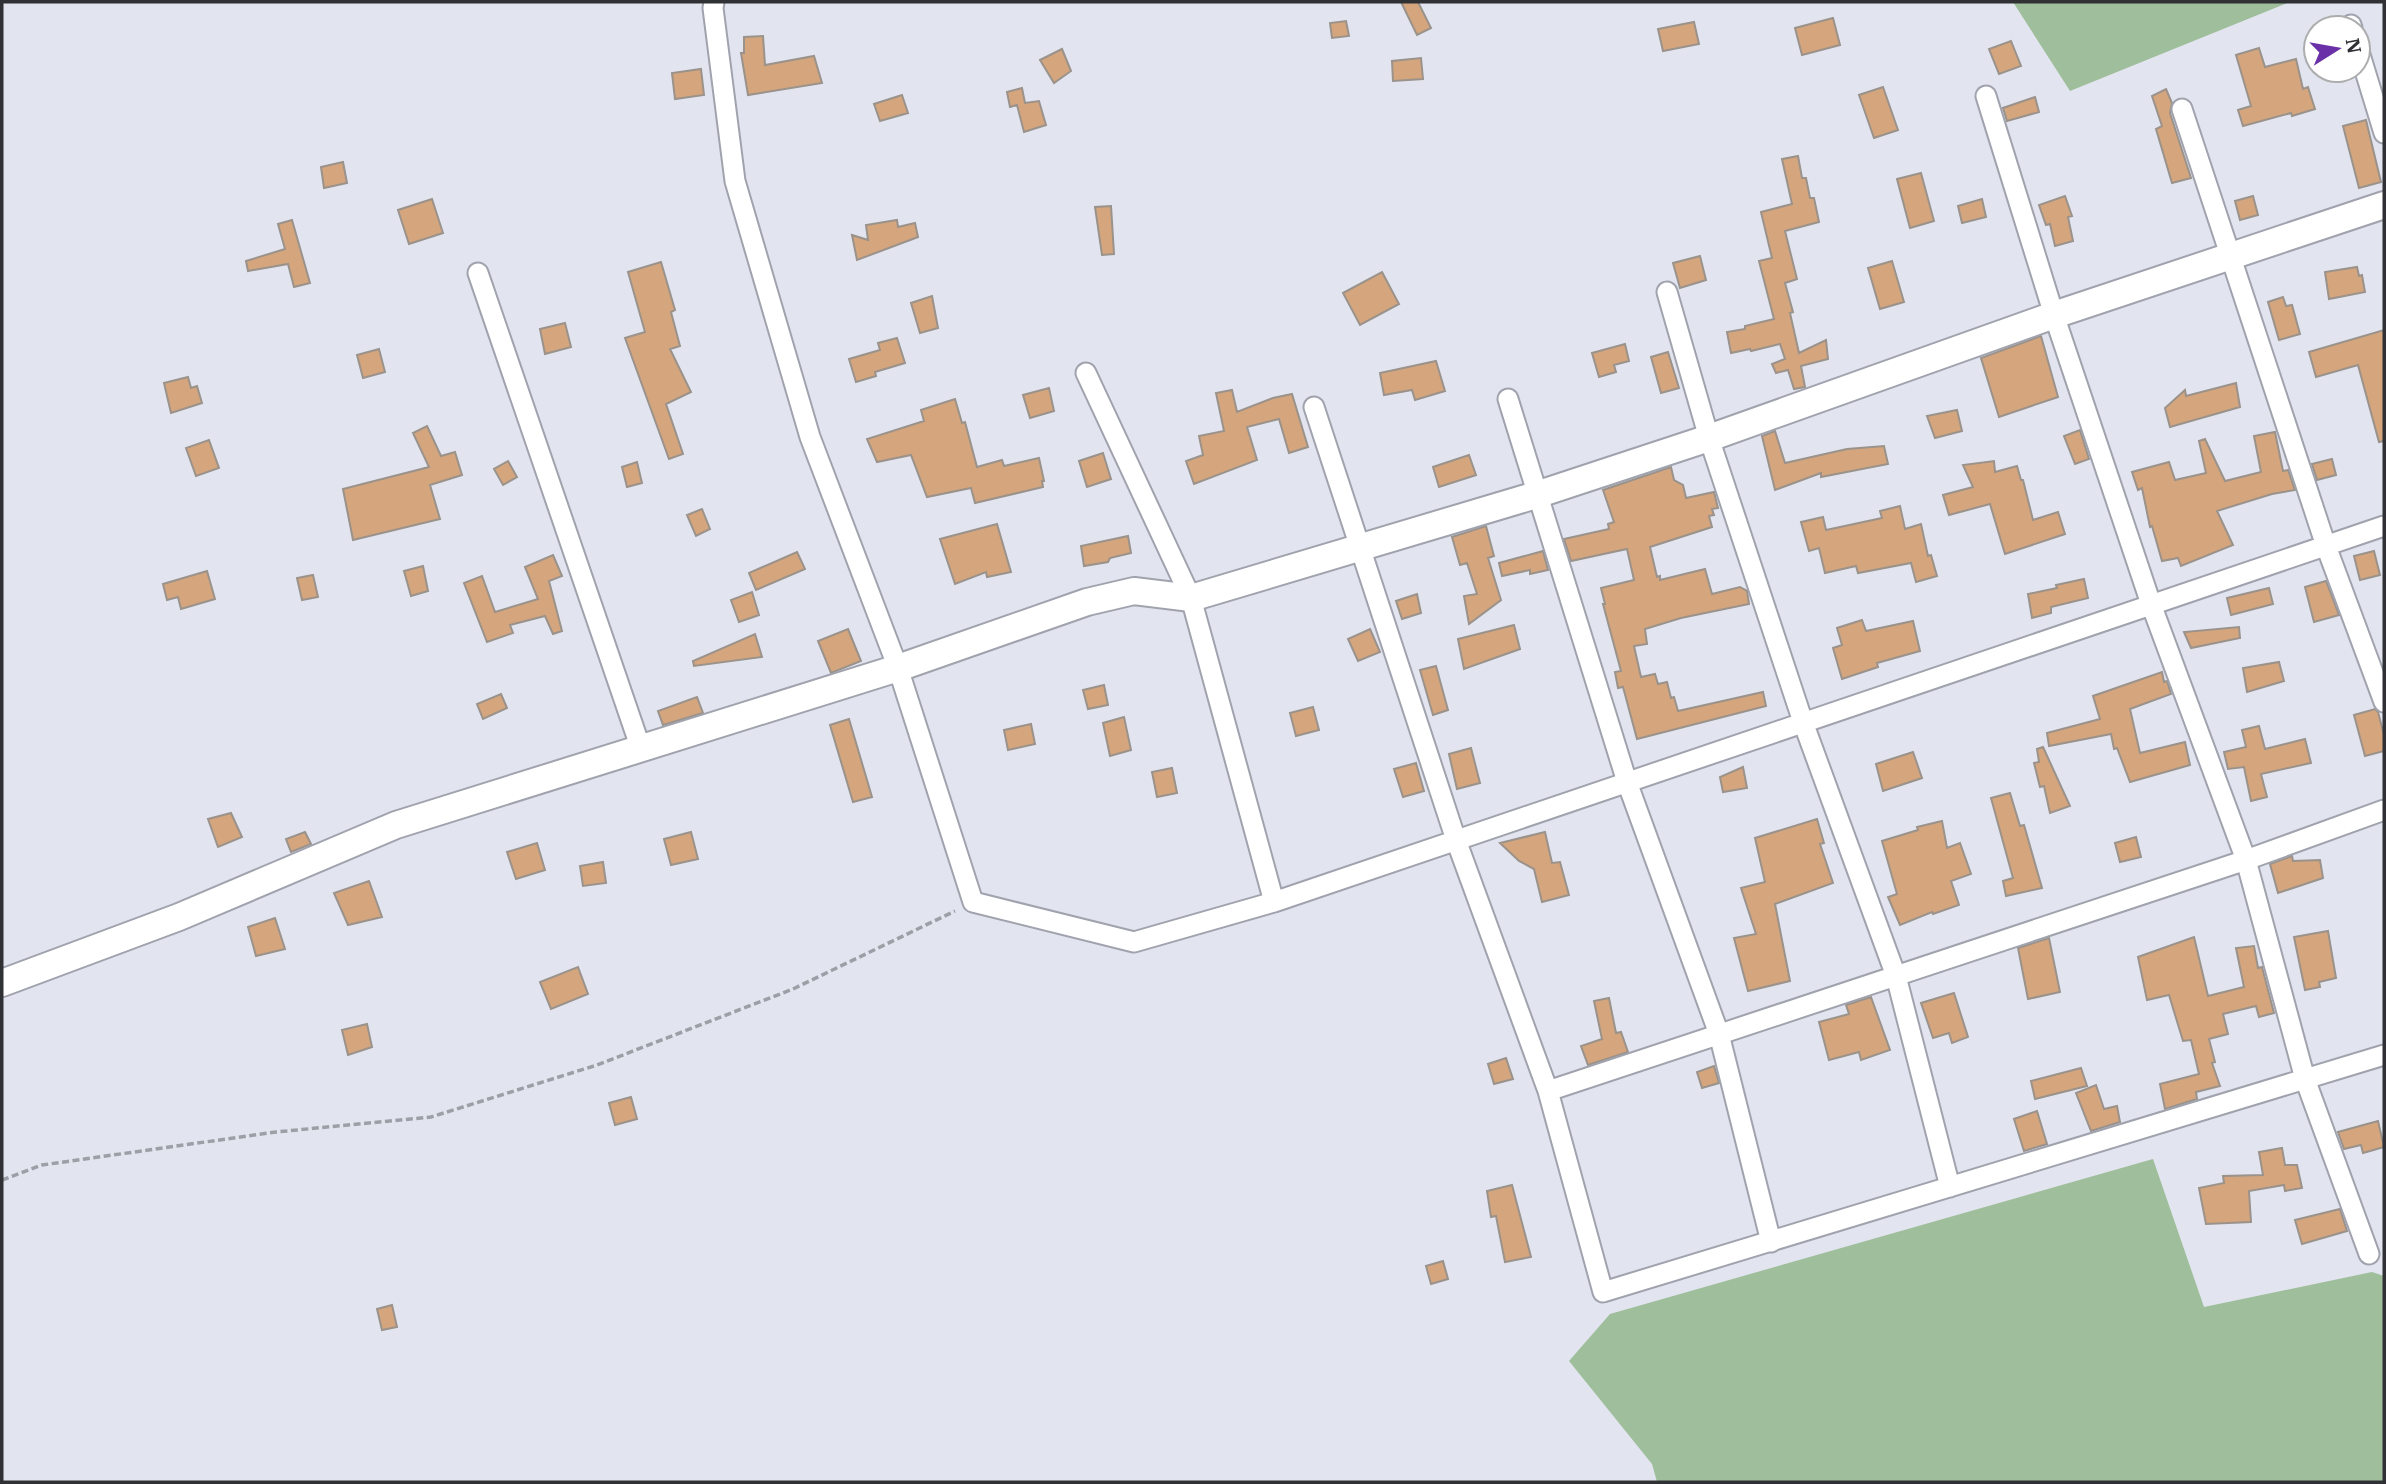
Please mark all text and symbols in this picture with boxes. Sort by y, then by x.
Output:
north arrow [2302,14,2372,84]
text: N [2340,36,2367,55]

